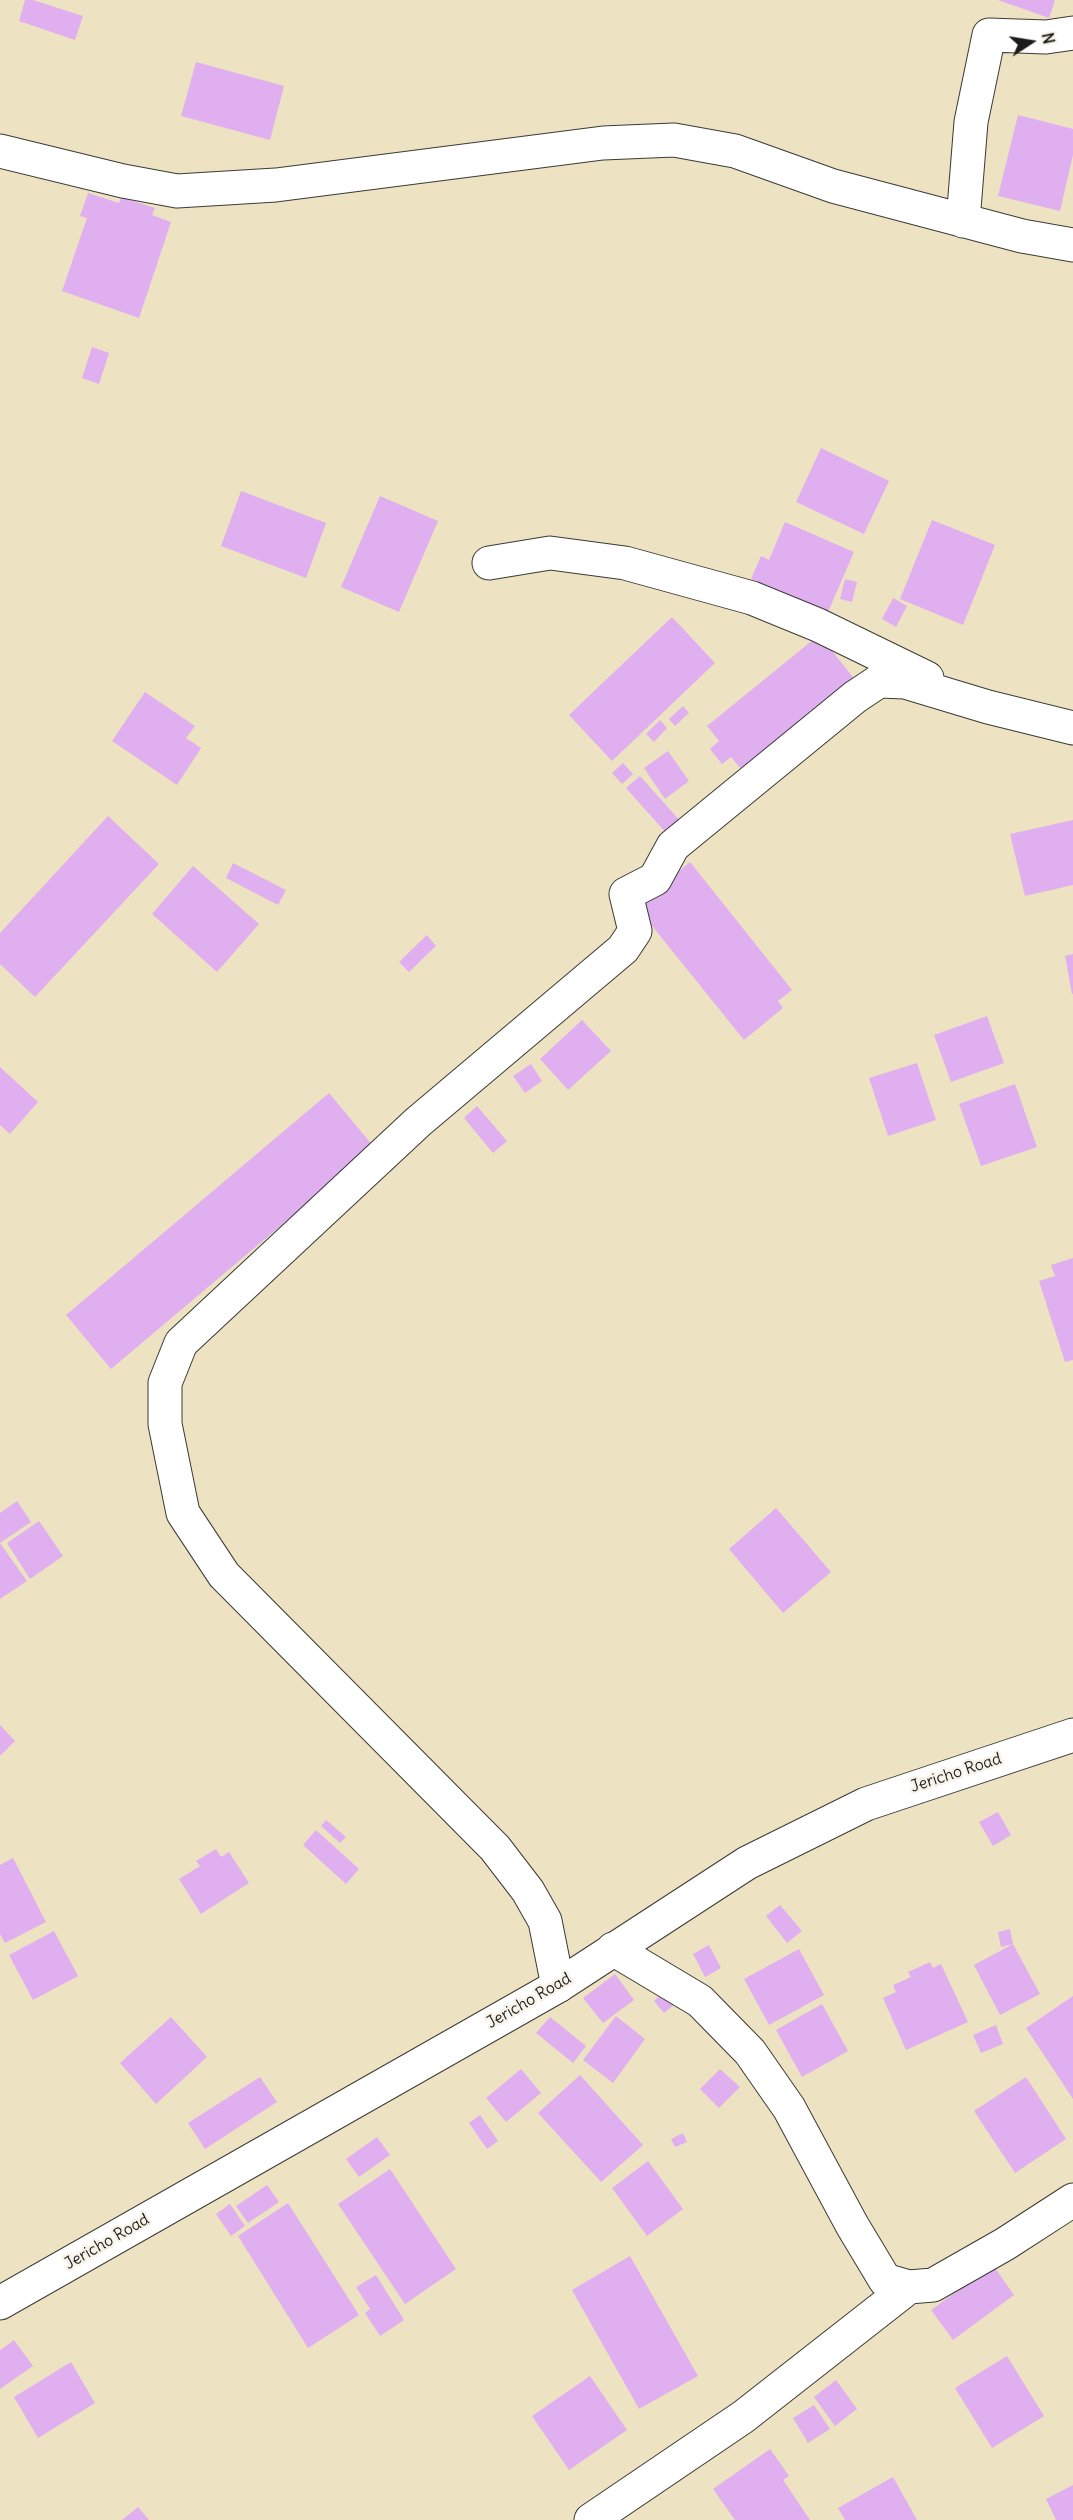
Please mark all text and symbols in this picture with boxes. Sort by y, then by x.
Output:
north arrow [1001,12,1061,72]
text: N [1038,31,1060,46]
street label: Jericho Road [908,1749,1004,1797]
street label: Jericho Road [483,1969,575,2033]
street label: Jericho Road [61,2210,153,2274]

